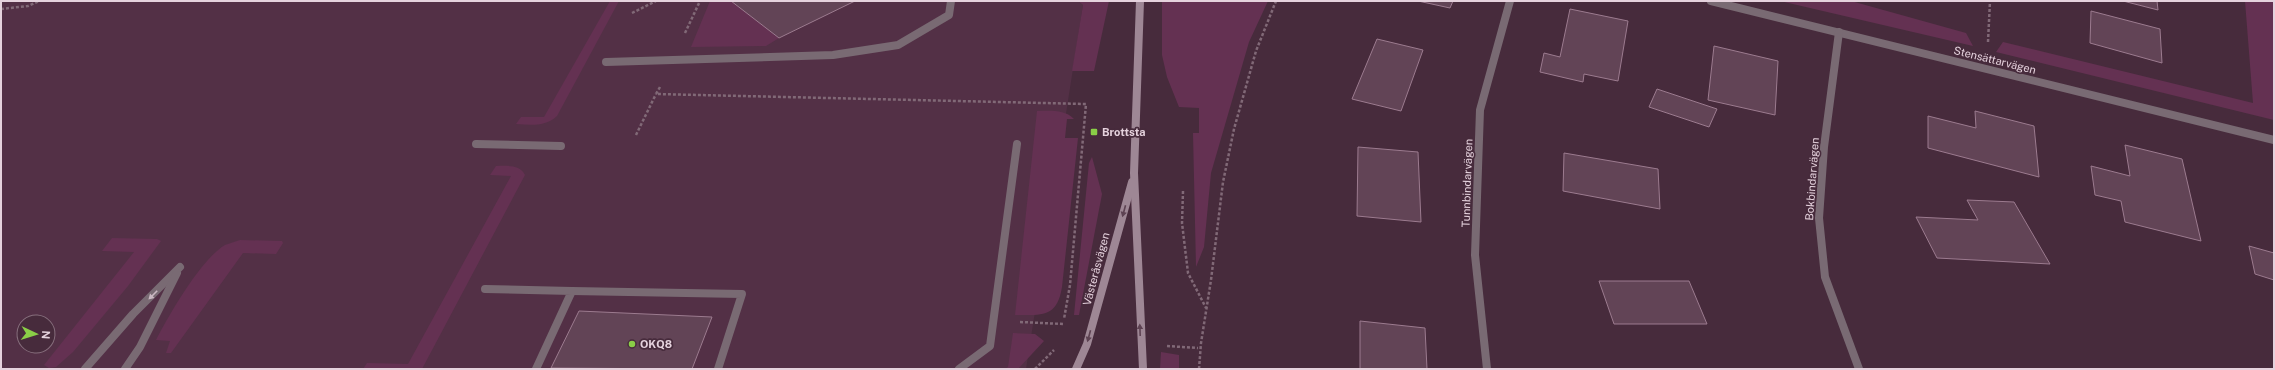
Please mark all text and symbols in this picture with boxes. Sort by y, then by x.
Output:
street label: Stensättarvägen [1953,44,2037,76]
place label: Brottsta [1102,126,1146,138]
marker: Brottsta [1089,127,1099,137]
street label: Bokbindarvägen [1803,137,1821,221]
street label: Tunnbindarvägen [1459,139,1475,227]
one-way arrow [1121,205,1127,217]
street label: Västeråsvägen [1080,231,1112,307]
one-way arrow [148,290,158,299]
north arrow [16,314,56,354]
one-way arrow [1136,324,1143,336]
text: N [40,330,52,339]
one-way arrow [1086,331,1092,343]
place label: OKQ8 [640,338,672,350]
marker: OKQ8 [627,339,637,349]

